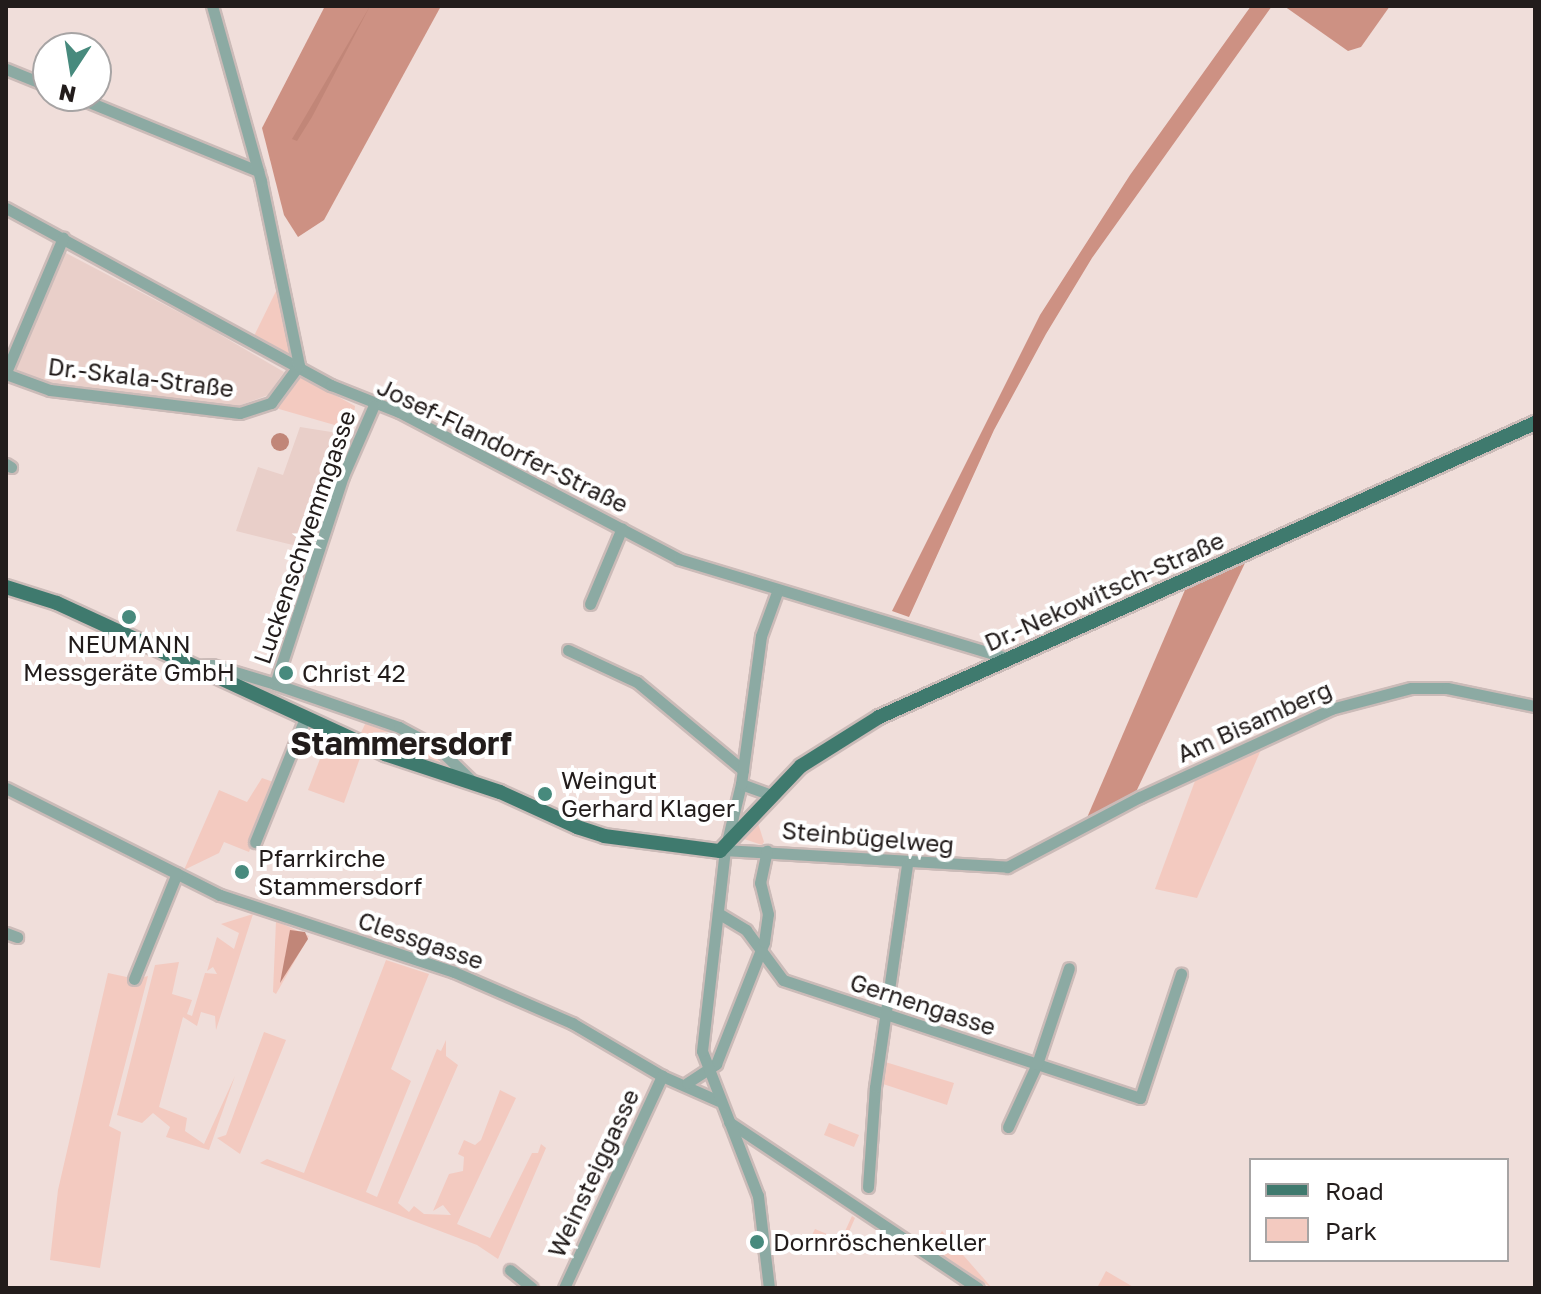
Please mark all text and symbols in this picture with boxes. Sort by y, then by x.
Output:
north arrow [32,32,112,112]
text: N [56,79,78,109]
street label: Dr.-Skala-Straße [46,351,236,403]
street label: Josef-Flandorfer-Straße [373,372,633,518]
street label: Luckenschwemmgasse [247,406,361,668]
street label: Dr.-Nekowitsch-Straße [980,525,1228,657]
marker: NEUMANN Messgeräte GmbH [120,608,138,626]
place label: NEUMANN Messgeräte GmbH [23,630,235,686]
place label: Christ 42 [302,659,406,687]
marker: Christ 42 [277,664,295,682]
street label: Am Bisamberg [1172,674,1336,768]
district label: Stammersdorf [290,724,512,762]
place label: Weingut Gerhard Klager [561,766,735,822]
marker: Weingut Gerhard Klager [536,785,554,803]
street label: Steinbügelweg [781,815,955,859]
place label: Pfarrkirche Stammersdorf [258,844,422,900]
marker: Pfarrkirche Stammersdorf [233,863,251,881]
street label: Clessgasse [354,905,488,975]
street label: Gernengasse [847,967,999,1041]
street label: Weinsteiggasse [541,1084,645,1262]
legend [1249,1158,1509,1262]
text: Road [1325,1176,1384,1205]
text: Park [1325,1216,1377,1245]
place label: Dornröschenkeller [773,1228,986,1256]
marker: Dornröschenkeller [748,1233,766,1251]

